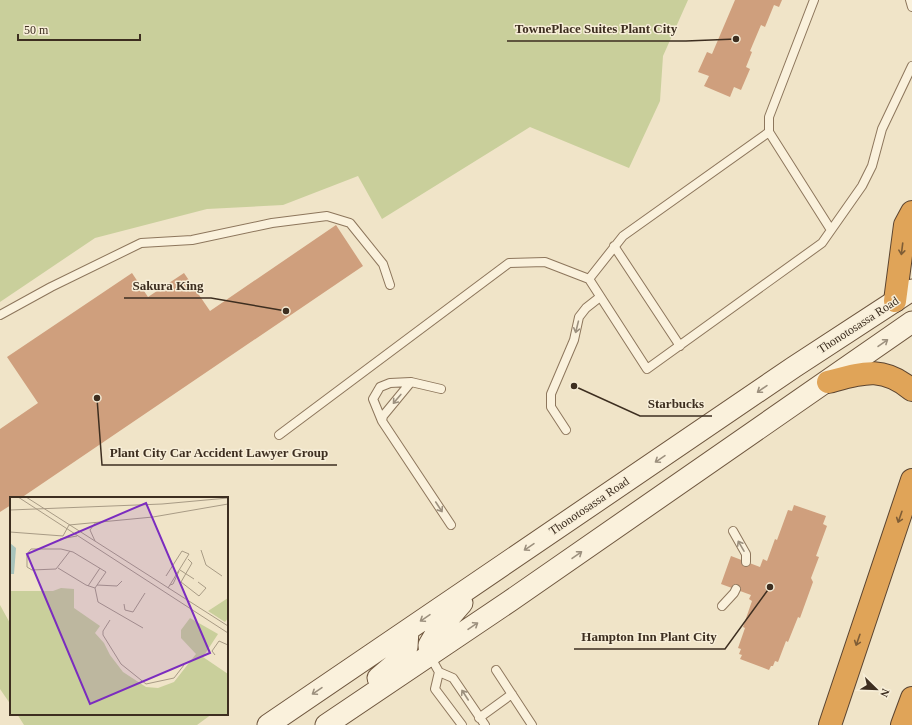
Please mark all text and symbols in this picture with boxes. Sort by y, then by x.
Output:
scale bar [18,16,140,42]
callout: TownePlace Suites Plant City [507,16,686,41]
text: TownePlace Suites Plant City [515,21,678,36]
text: 50 m [24,23,49,37]
one-way arrow [898,242,906,255]
callout: Sakura King [124,273,211,298]
text: Sakura King [132,278,204,293]
street label: Thonotosassa Road [815,294,901,356]
one-way arrow [573,320,580,333]
one-way arrow [877,339,888,347]
one-way arrow [756,385,767,393]
callout: Starbucks [640,391,712,416]
one-way arrow [392,394,401,405]
text: Starbucks [648,396,704,411]
callout: Plant City Car Accident Lawyer Group [102,440,337,465]
text: Plant City Car Accident Lawyer Group [110,445,328,460]
one-way arrow [654,455,666,463]
street label: Thonotosassa Road [546,474,632,538]
inset map [10,497,228,715]
one-way arrow [435,501,443,512]
one-way arrow [895,510,903,522]
one-way arrow [737,540,745,552]
one-way arrow [524,543,535,551]
one-way arrow [571,551,582,559]
one-way arrow [420,614,431,622]
one-way arrow [468,622,479,631]
callout: Hampton Inn Plant City [574,624,725,649]
text: Hampton Inn Plant City [581,629,717,644]
one-way arrow [854,634,862,646]
north arrow [856,669,896,709]
one-way arrow [312,687,323,695]
text: N [878,687,892,699]
one-way arrow [460,689,468,701]

